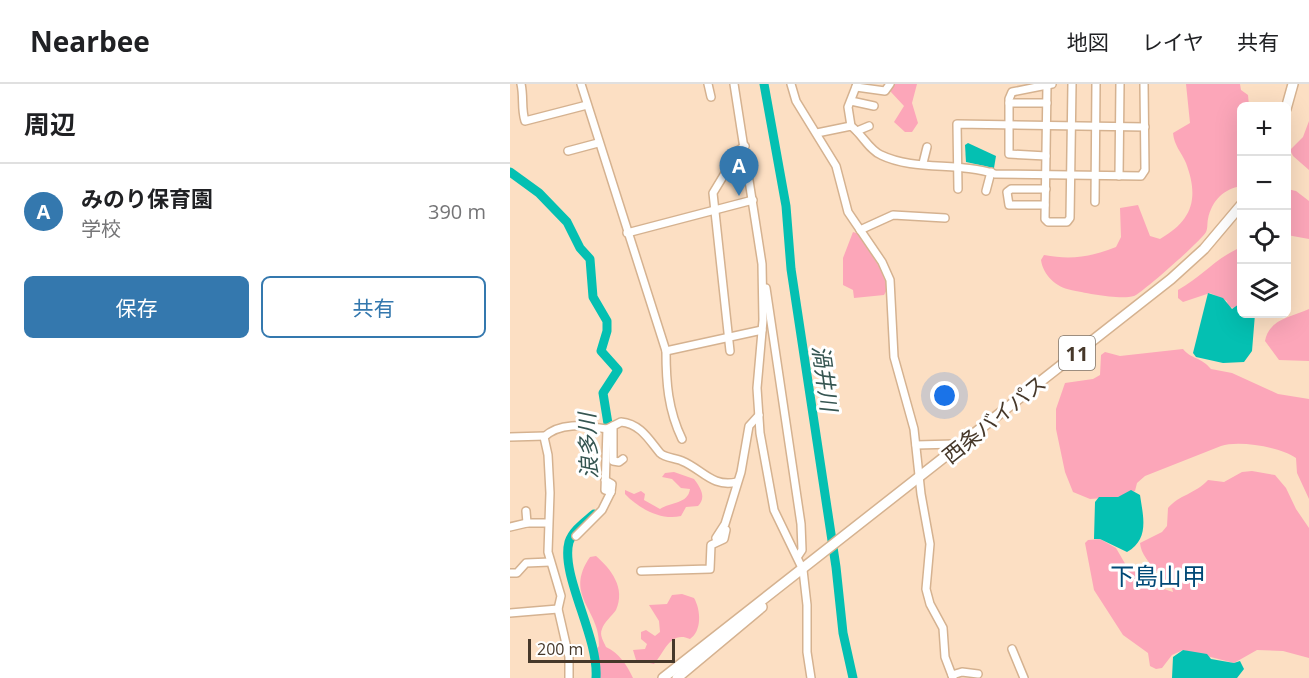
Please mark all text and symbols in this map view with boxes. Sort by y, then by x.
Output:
text: Nearbee [30,22,150,60]
text: 地図 [1067,28,1109,56]
text: レイヤ [1142,28,1204,56]
text: 共有 [1237,28,1279,56]
map controls [1237,102,1291,318]
button: + [1237,102,1291,156]
text: 周辺 [24,106,76,142]
pin: A [720,147,758,196]
button: − [1237,156,1291,210]
text: みのり保育園 [81,183,213,213]
text: A [37,198,50,225]
text: 390 m [428,198,486,225]
button: locate [1237,210,1291,264]
text: 学校 [81,215,121,242]
button: layers [1237,264,1291,318]
button: 保存 [24,276,249,338]
button: 共有 [261,276,486,338]
road number: 11 [1059,336,1095,370]
water label: 渦井川 [807,343,846,415]
street label: 西条バイパス [936,369,1052,469]
your location [930,381,959,410]
water label: 浪多川 [571,411,603,480]
district label: 下島山甲 [1110,559,1206,592]
scale bar [528,636,675,664]
text: 200 m [537,638,583,660]

